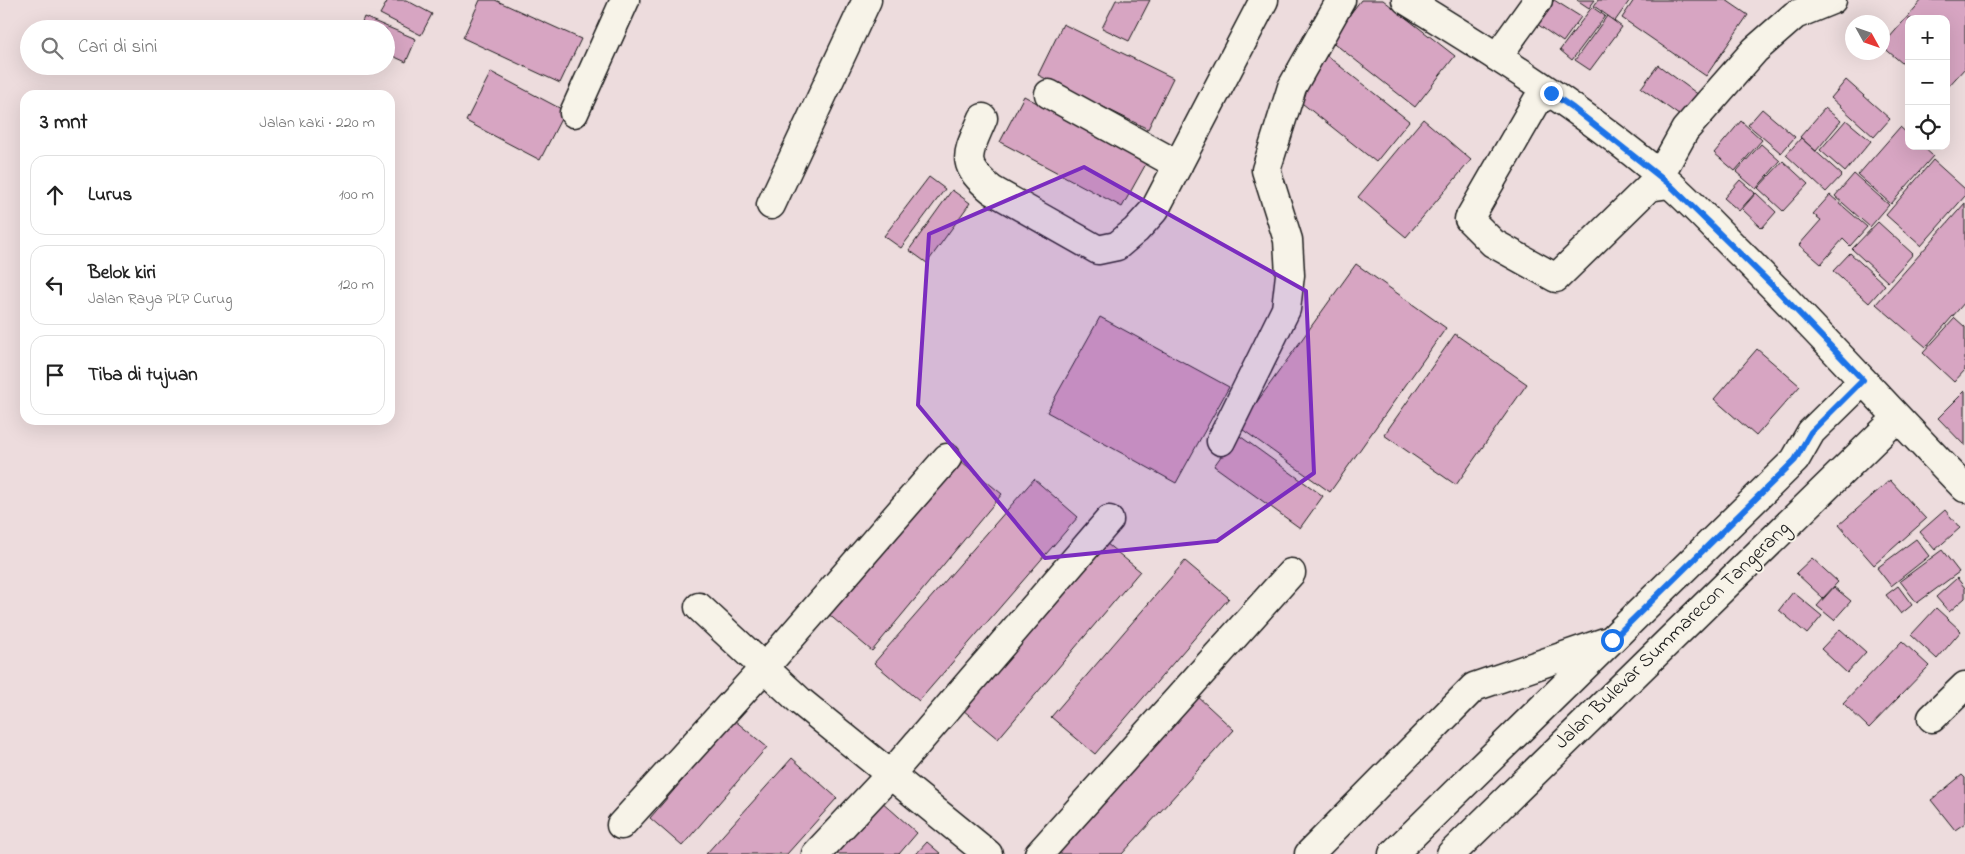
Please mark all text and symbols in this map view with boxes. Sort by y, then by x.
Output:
north arrow [1845,15,1890,60]
map controls [1905,15,1950,150]
button: + [1905,15,1950,60]
search box [20,20,395,75]
icon: search [38,34,66,62]
text: Cari di sini [78,34,157,61]
button: − [1905,60,1950,105]
route end [1540,82,1563,105]
button: locate [1905,105,1950,150]
text: 3 mnt [40,108,88,138]
text: Jalan kaki · 220 m [259,111,375,135]
icon: ahead [41,181,69,209]
text: Lurus [88,182,132,209]
text: 100 m [339,183,374,207]
text: Belok kiri [88,260,156,287]
icon: left [41,271,69,299]
text: 120 m [338,273,374,297]
text: Jalan Raya PLP Curug [88,287,232,311]
icon: arrive [41,361,69,389]
text: Tiba di tujuan [88,362,198,389]
street label: Jalan Bulevar Summarecon Tangerang [1549,515,1798,758]
route start [1601,629,1624,652]

